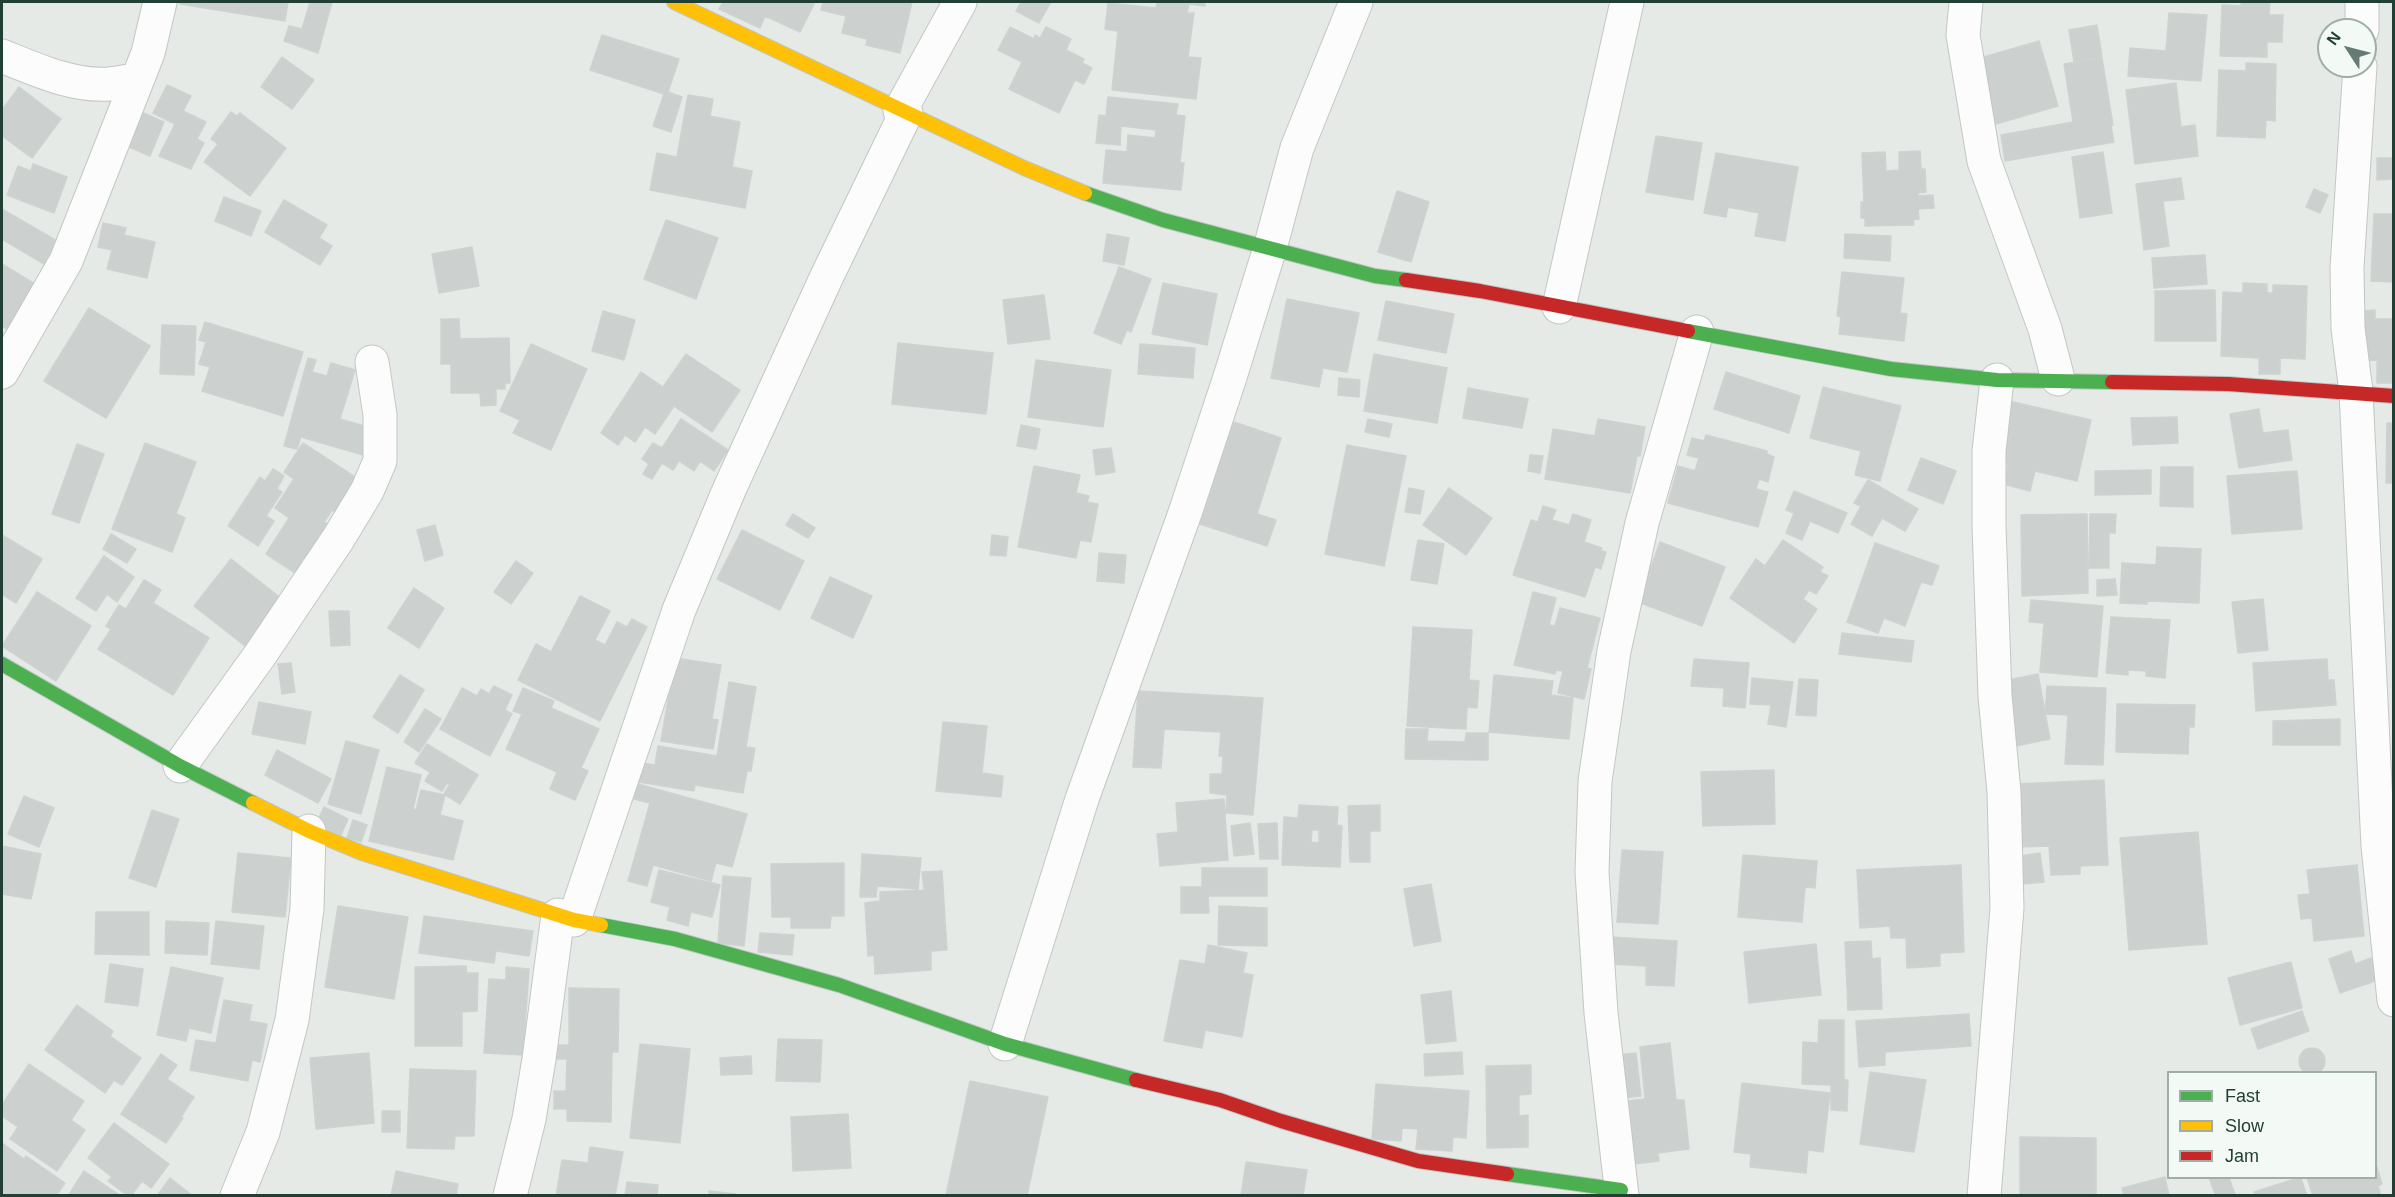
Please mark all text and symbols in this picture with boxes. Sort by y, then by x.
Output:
north arrow [2317,18,2377,78]
text: N [2323,29,2344,48]
legend [2167,1071,2377,1179]
text: Fast [2225,1086,2260,1106]
text: Slow [2225,1116,2264,1136]
text: Jam [2225,1146,2259,1166]

